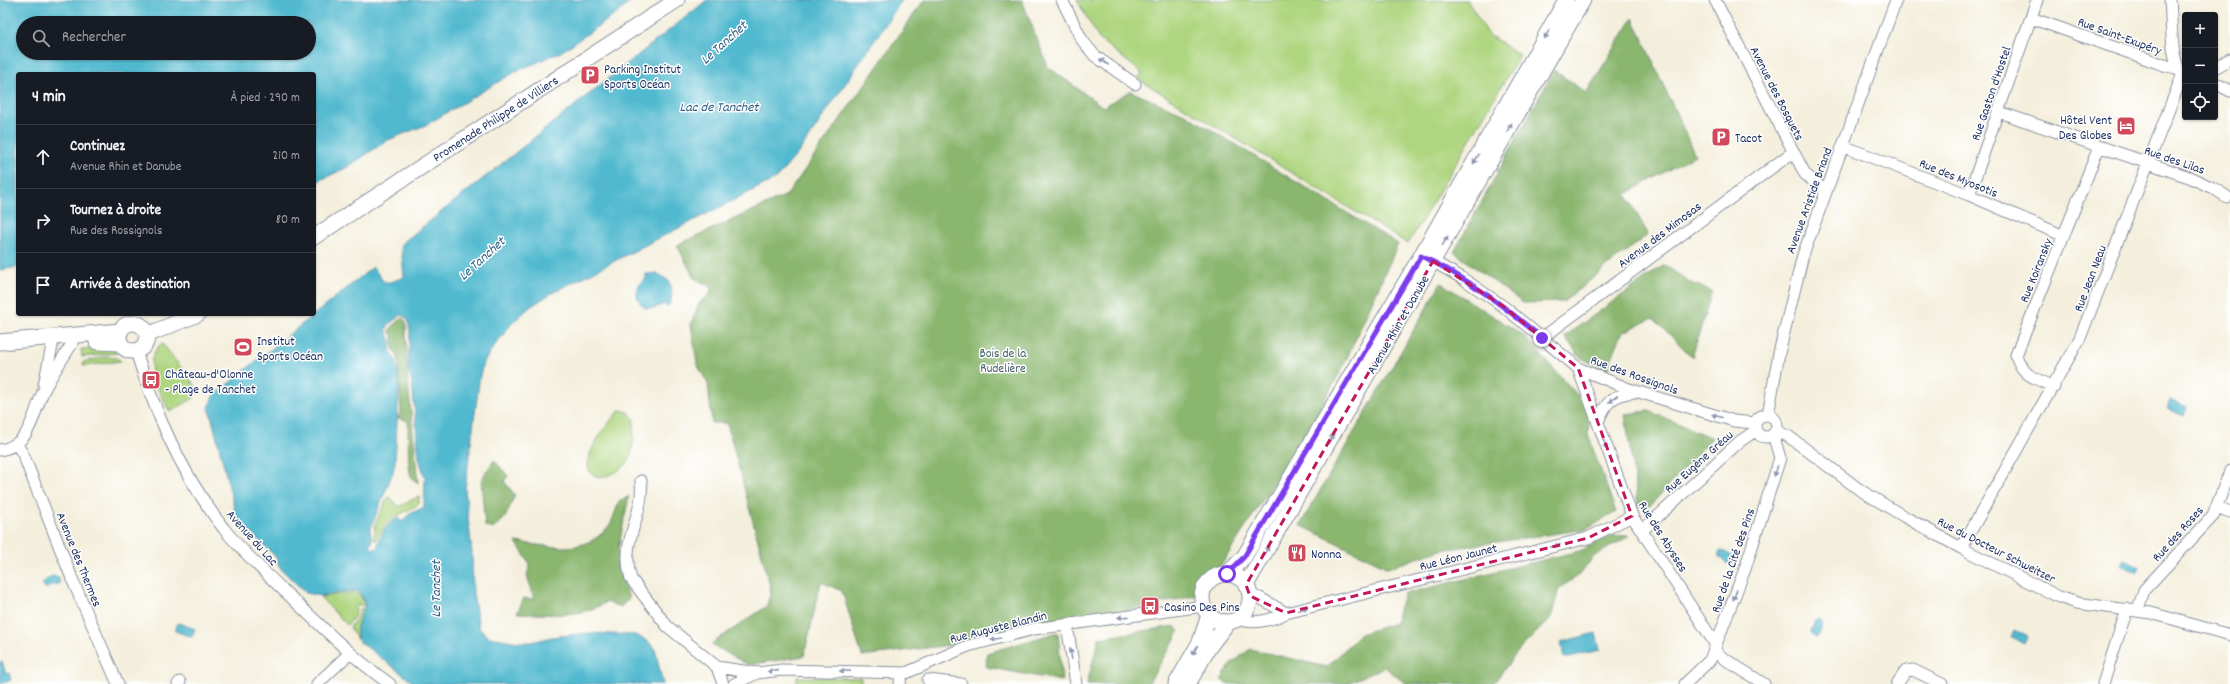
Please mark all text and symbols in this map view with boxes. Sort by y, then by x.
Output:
map controls [2182,12,2218,120]
button: + [2182,12,2218,48]
street label: Rue Saint-Exupéry [2074,13,2164,62]
search box [16,16,316,60]
water label: Le Tanchet [696,16,754,70]
icon: search [30,27,52,49]
text: Rechercher [62,27,126,49]
one-way arrow [1543,28,1550,40]
street label: Avenue des Bosquets [1744,44,1808,145]
street label: Rue Gaston d'Hostel [1967,44,2017,143]
button: − [2182,48,2218,84]
one-way arrow [1098,58,1109,66]
place label: Parking Institut Sports Océan [604,61,681,95]
parking icon: Parking Institut Sports Océan [579,64,601,86]
street label: Promenade Philippe de Villiers [430,72,563,168]
button: locate [2182,84,2218,120]
text: 4 min [32,86,66,110]
text: À pied · 290 m [231,89,300,108]
water label: Lac de Tanchet [679,98,760,118]
place label: Hôtel Vent Des Globes [2059,112,2112,146]
hotel icon: Hôtel Vent Des Globes [2115,115,2137,137]
one-way arrow [1506,122,1513,134]
parking icon: Tacot [1710,126,1732,148]
place label: Tacot [1735,130,1762,149]
text: Continuez [70,136,125,158]
street label: Rue des Lilas [2141,142,2207,181]
street label: Avenue Aristide Briand [1782,145,1838,257]
icon: ahead [32,146,54,168]
text: 210 m [272,147,300,166]
one-way arrow [1472,153,1479,165]
street label: Rue des Myosotis [1916,155,2000,204]
text: Avenue Rhin et Danube [70,158,181,177]
street label: Avenue des Mimosas [1615,198,1706,274]
text: Tournez à droite [70,200,161,222]
icon: right [32,210,54,232]
text: 80 m [276,211,300,230]
text: Rue des Rossignols [70,222,162,241]
water label: Le Tanchet [454,232,512,286]
one-way arrow [1441,235,1448,247]
street label: Rue Koiransky [2016,235,2059,306]
street label: Rue Jean Neau [2070,243,2113,315]
street label: Avenue Rhin et Danube [1363,272,1435,378]
icon: arrive [32,274,54,296]
text: Arrivée à destination [70,274,190,296]
route end [1533,329,1551,347]
place label: Institut Sports Océan [257,333,323,367]
sports icon: Institut Sports Océan [232,336,254,358]
park label: Bois de la Rudelière [980,345,1027,379]
street label: Rue des Rossignols [1587,352,1681,401]
place label: Château-d'Olonne - Plage de Tanchet [165,366,256,400]
bus stop icon: Château-d'Olonne - Plage de Tanchet [140,369,162,391]
one-way arrow [1607,395,1618,404]
one-way arrow [1710,413,1722,419]
street label: Rue Eugène Gréau [1661,427,1738,499]
one-way arrow [1327,433,1334,444]
one-way arrow [1603,439,1609,451]
one-way arrow [1773,466,1779,478]
street label: Rue des Abysses [1632,498,1691,577]
street label: Rue des Roses [2148,502,2209,567]
street label: Avenue du Lac [221,506,282,571]
street label: Rue de la Cité des Pins [1708,506,1761,616]
street label: Avenue des Thermes [50,510,105,610]
street label: Rue du Docteur Schweitzer [1933,513,2059,589]
street label: Rue Léon Jaunet [1418,540,1500,577]
restaurant icon: Nonna [1286,542,1308,564]
one-way arrow [1549,543,1562,549]
one-way arrow [1262,545,1269,557]
place label: Nonna [1311,546,1342,565]
water label: Le Tanchet [427,559,447,618]
route start [1218,565,1236,583]
one-way arrow [1423,574,1435,580]
one-way arrow [1732,589,1738,601]
bus stop icon: Casino Des Pins [1139,595,1161,617]
place label: Casino Des Pins [1164,599,1240,618]
one-way arrow [1297,606,1309,612]
street label: Rue Auguste Blandin [948,607,1049,650]
one-way arrow [1117,614,1129,620]
one-way arrow [990,637,1002,643]
one-way arrow [1192,645,1198,656]
one-way arrow [1068,648,1074,660]
one-way arrow [767,667,779,674]
one-way arrow [839,668,851,675]

